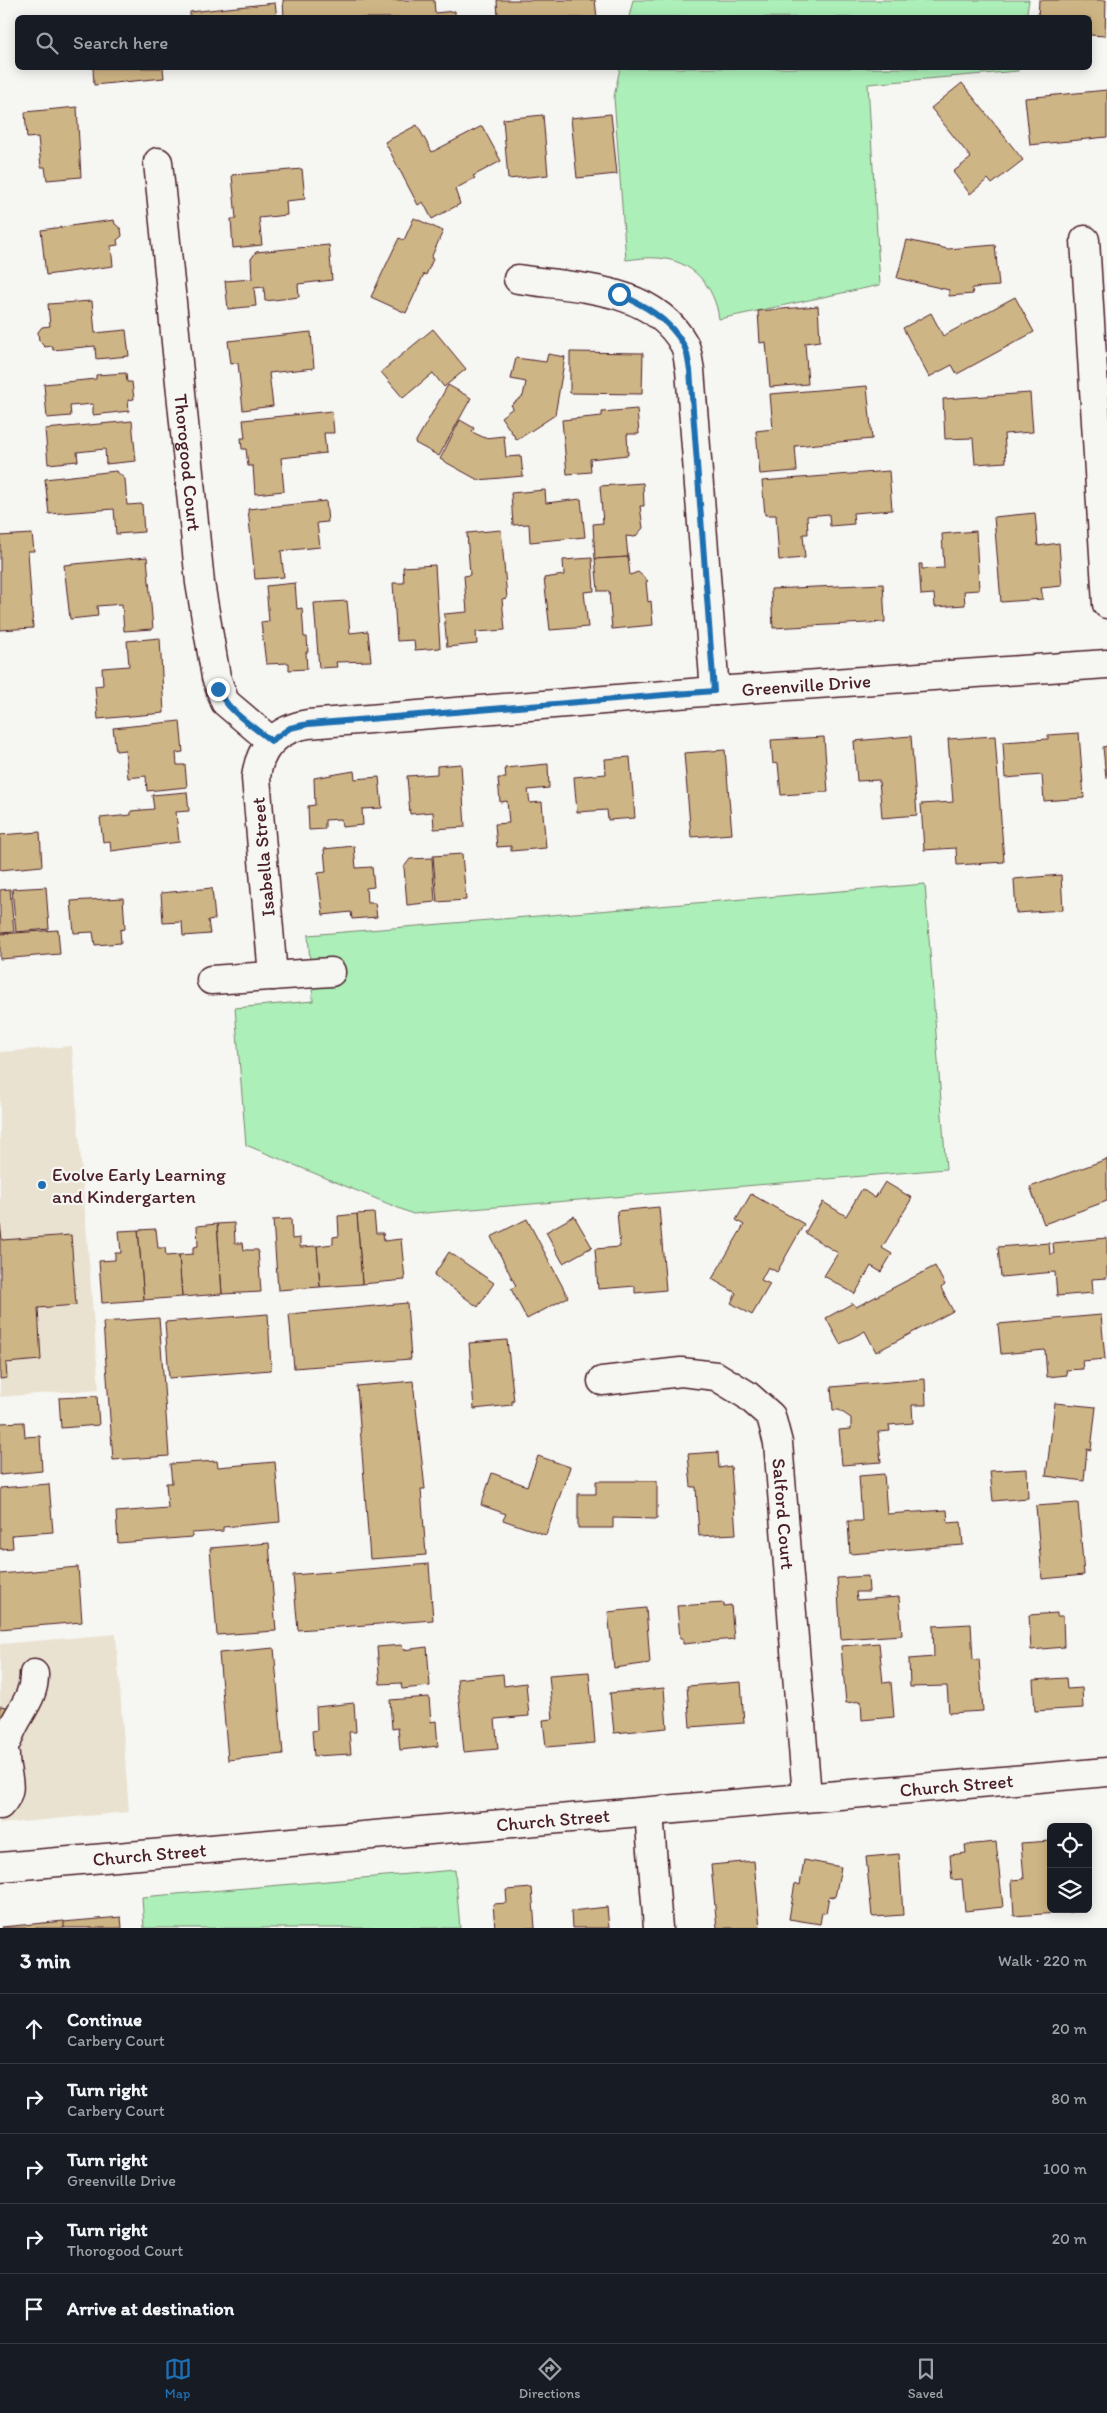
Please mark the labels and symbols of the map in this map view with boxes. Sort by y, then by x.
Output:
route start [608,283,631,306]
street label: Thorogood Court [170,393,206,532]
street label: Greenville Drive [741,669,872,701]
route end [207,678,230,701]
street label: Isabella Street [246,796,280,918]
place label: Evolve Early Learning and Kindergarten [52,1163,226,1208]
marker: Evolve Early Learning and Kindergarten [36,1179,48,1191]
street label: Salford Court [768,1457,800,1571]
street label: Church Street [899,1769,1014,1801]
street label: Church Street [495,1803,611,1836]
street label: Church Street [92,1838,207,1871]

